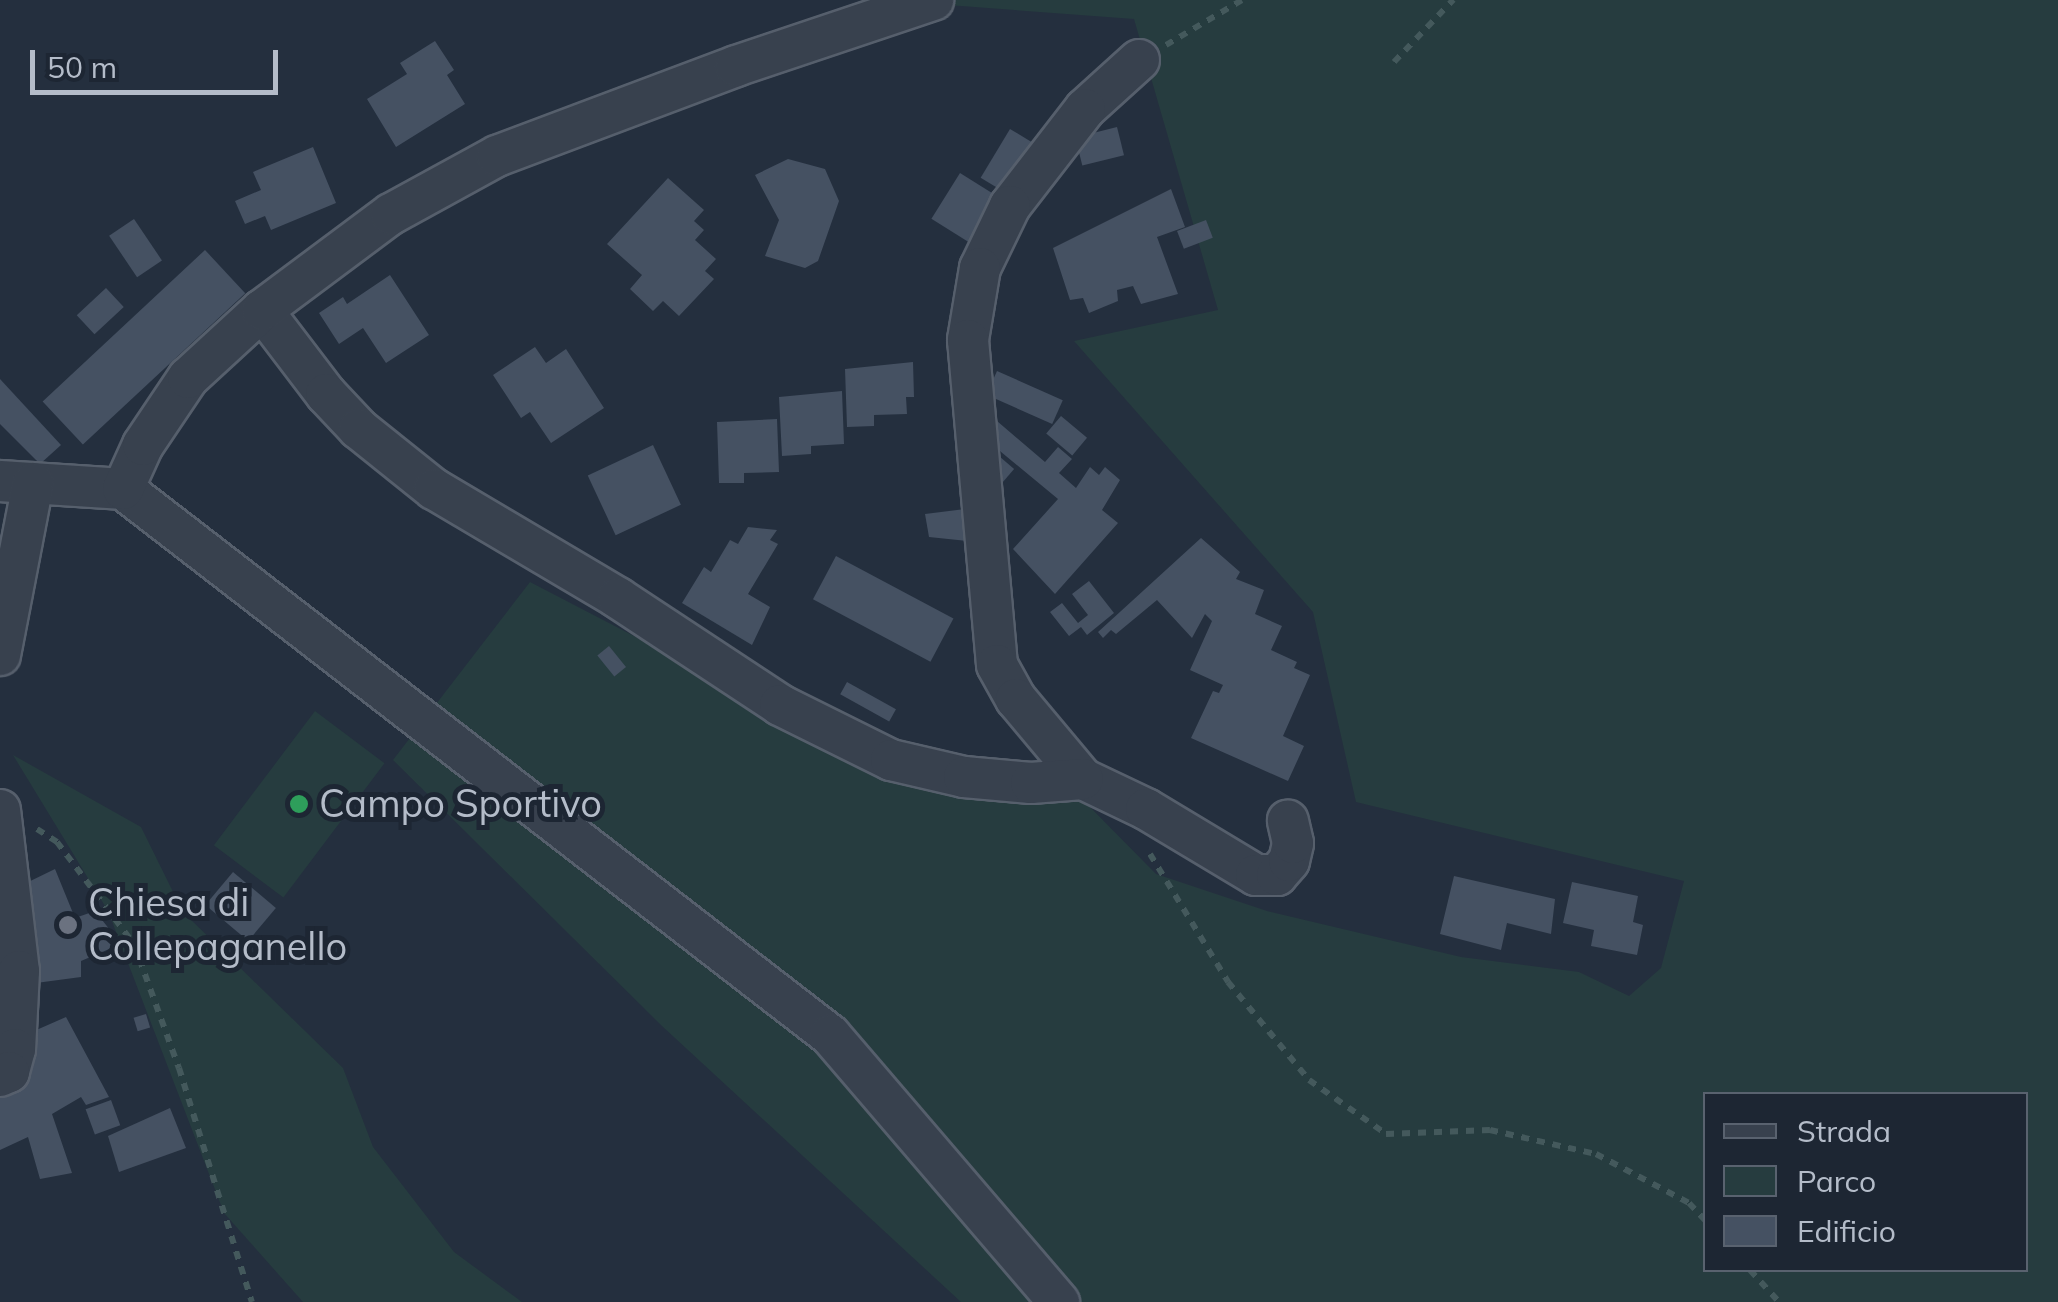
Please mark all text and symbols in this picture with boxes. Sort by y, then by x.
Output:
scale bar [35,30,282,92]
text: 50 m [47,48,117,86]
place label: Campo Sportivo [319,781,602,827]
marker: Campo Sportivo [288,793,310,815]
place label: Chiesa di Collepaganello [88,880,347,969]
marker: Chiesa di Collepaganello [57,914,79,936]
legend [1703,1092,2028,1272]
text: Strada [1797,1112,1891,1150]
text: Parco [1797,1162,1876,1200]
text: Edificio [1797,1212,1896,1250]

